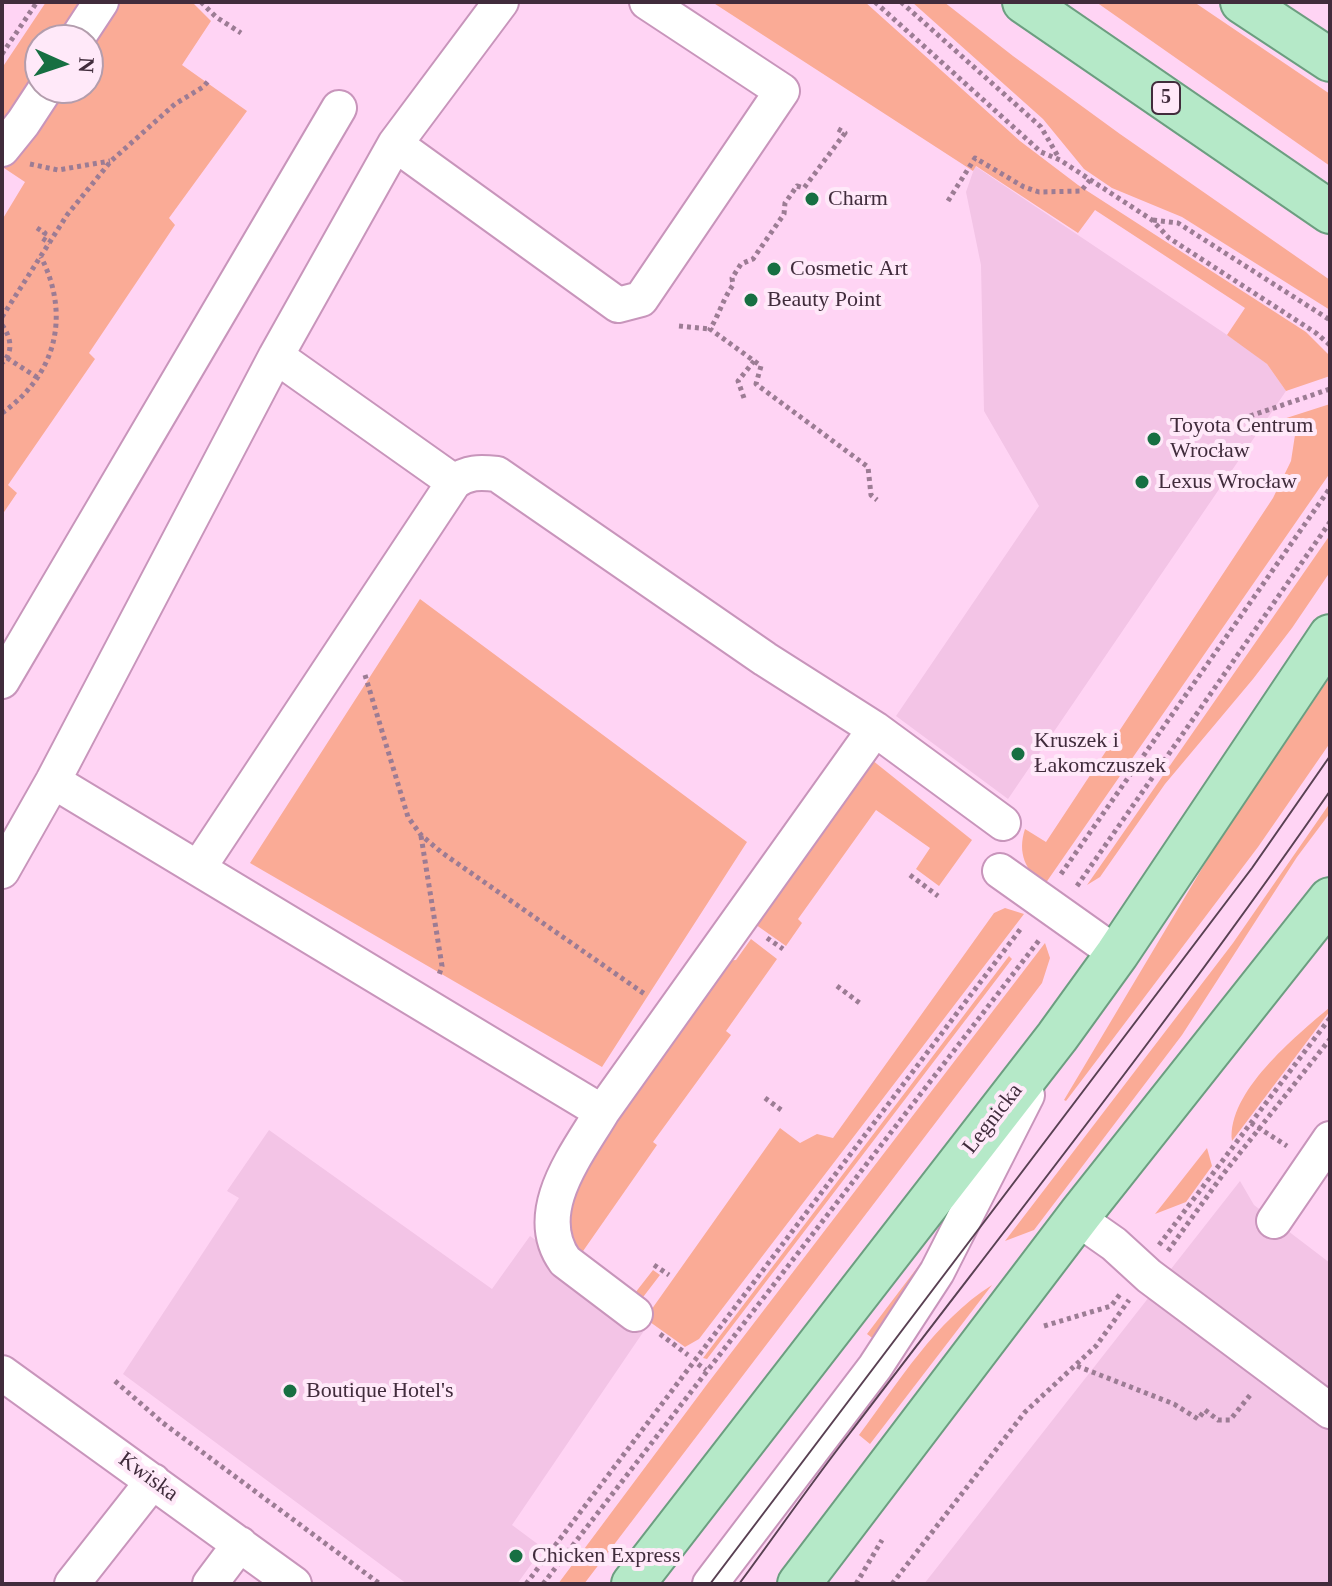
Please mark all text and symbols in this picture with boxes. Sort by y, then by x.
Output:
north arrow [24,24,104,104]
text: N [74,57,99,74]
road number: 5 [1152,82,1180,114]
place label: Charm [828,186,888,212]
marker: Charm [803,190,821,208]
place label: Cosmetic Art [790,256,908,282]
marker: Cosmetic Art [765,260,783,278]
place label: Beauty Point [767,287,881,313]
marker: Beauty Point [742,291,760,309]
place label: Toyota Centrum Wrocław [1170,413,1313,464]
marker: Toyota Centrum Wrocław [1145,430,1163,448]
place label: Lexus Wrocław [1158,469,1297,495]
marker: Lexus Wrocław [1133,473,1151,491]
place label: Kruszek i Łakomczuszek [1034,728,1166,780]
marker: Kruszek i Łakomczuszek [1009,745,1027,763]
street label: Legnicka [957,1079,1029,1159]
place label: Boutique Hotel's [306,1378,454,1404]
marker: Boutique Hotel's [281,1382,299,1400]
street label: Kwiska [113,1447,183,1507]
place label: Chicken Express [532,1543,680,1569]
marker: Chicken Express [507,1547,525,1565]

